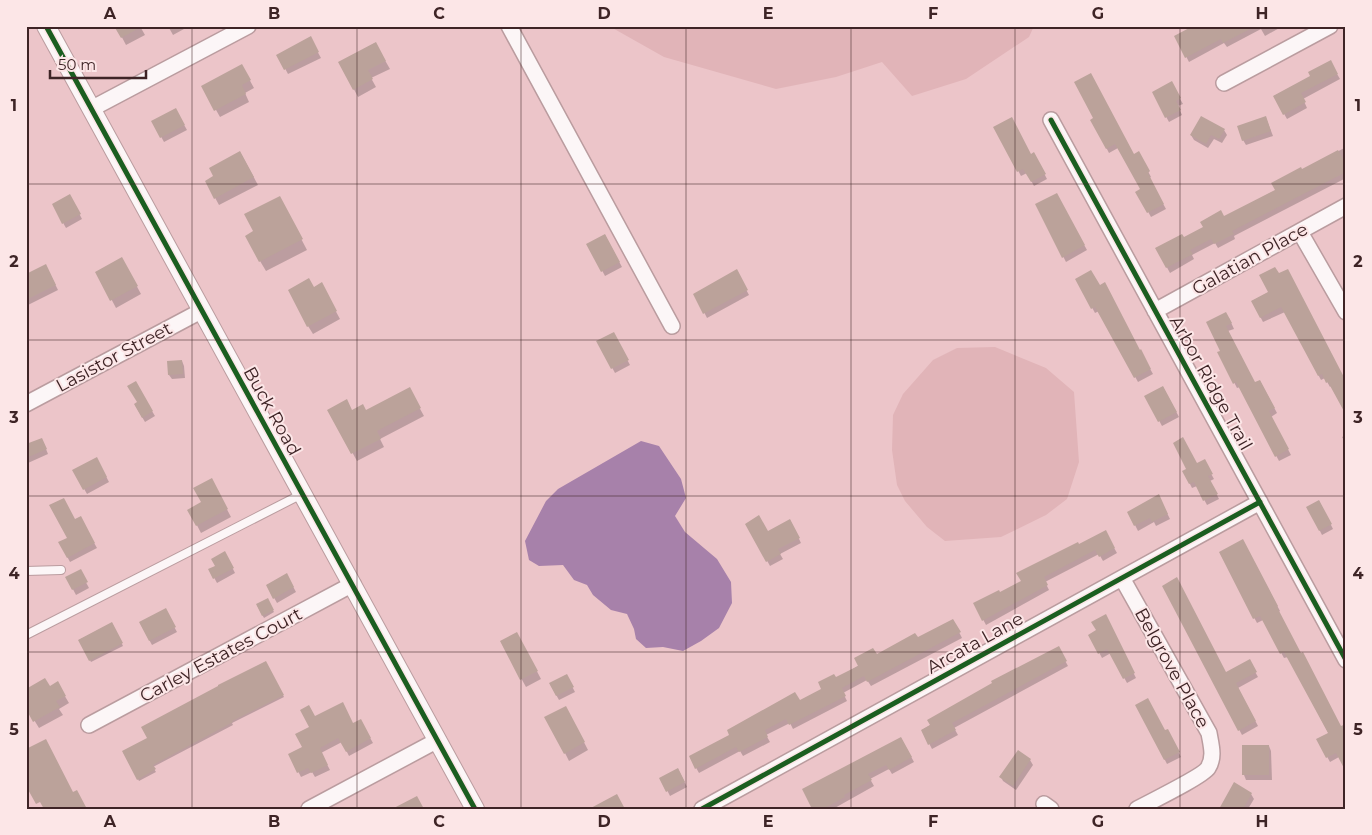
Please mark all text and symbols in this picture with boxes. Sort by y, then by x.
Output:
text: A [103,4,117,23]
text: B [268,4,280,23]
text: C [433,4,445,23]
text: D [597,4,611,23]
text: E [763,4,773,23]
text: F [928,4,938,23]
text: G [1092,4,1104,23]
text: H [1256,4,1268,23]
scale bar [50,48,146,80]
text: 50 m [58,55,96,74]
text: 1 [11,96,17,115]
text: 1 [1355,96,1361,115]
street label: Galatian Place [1188,218,1312,300]
text: 2 [9,252,19,271]
text: 2 [1353,252,1363,271]
street label: Arbor Ridge Trail [1165,312,1257,454]
street label: Lasistor Street [52,317,176,397]
street label: Buck Road [239,363,305,459]
text: 3 [8,408,19,427]
text: 3 [1352,408,1363,427]
text: 4 [8,564,20,583]
text: 4 [1352,564,1364,583]
street label: Carley Estates Court [136,603,306,707]
street label: Belgrove Place [1130,604,1214,732]
street label: Arcata Lane [923,607,1027,679]
text: 5 [9,720,19,739]
text: 5 [1353,720,1363,739]
text: A [103,812,117,831]
text: B [268,812,280,831]
text: C [433,812,445,831]
text: D [597,812,611,831]
text: E [763,812,773,831]
text: F [928,812,938,831]
text: G [1092,812,1104,831]
text: H [1256,812,1268,831]

